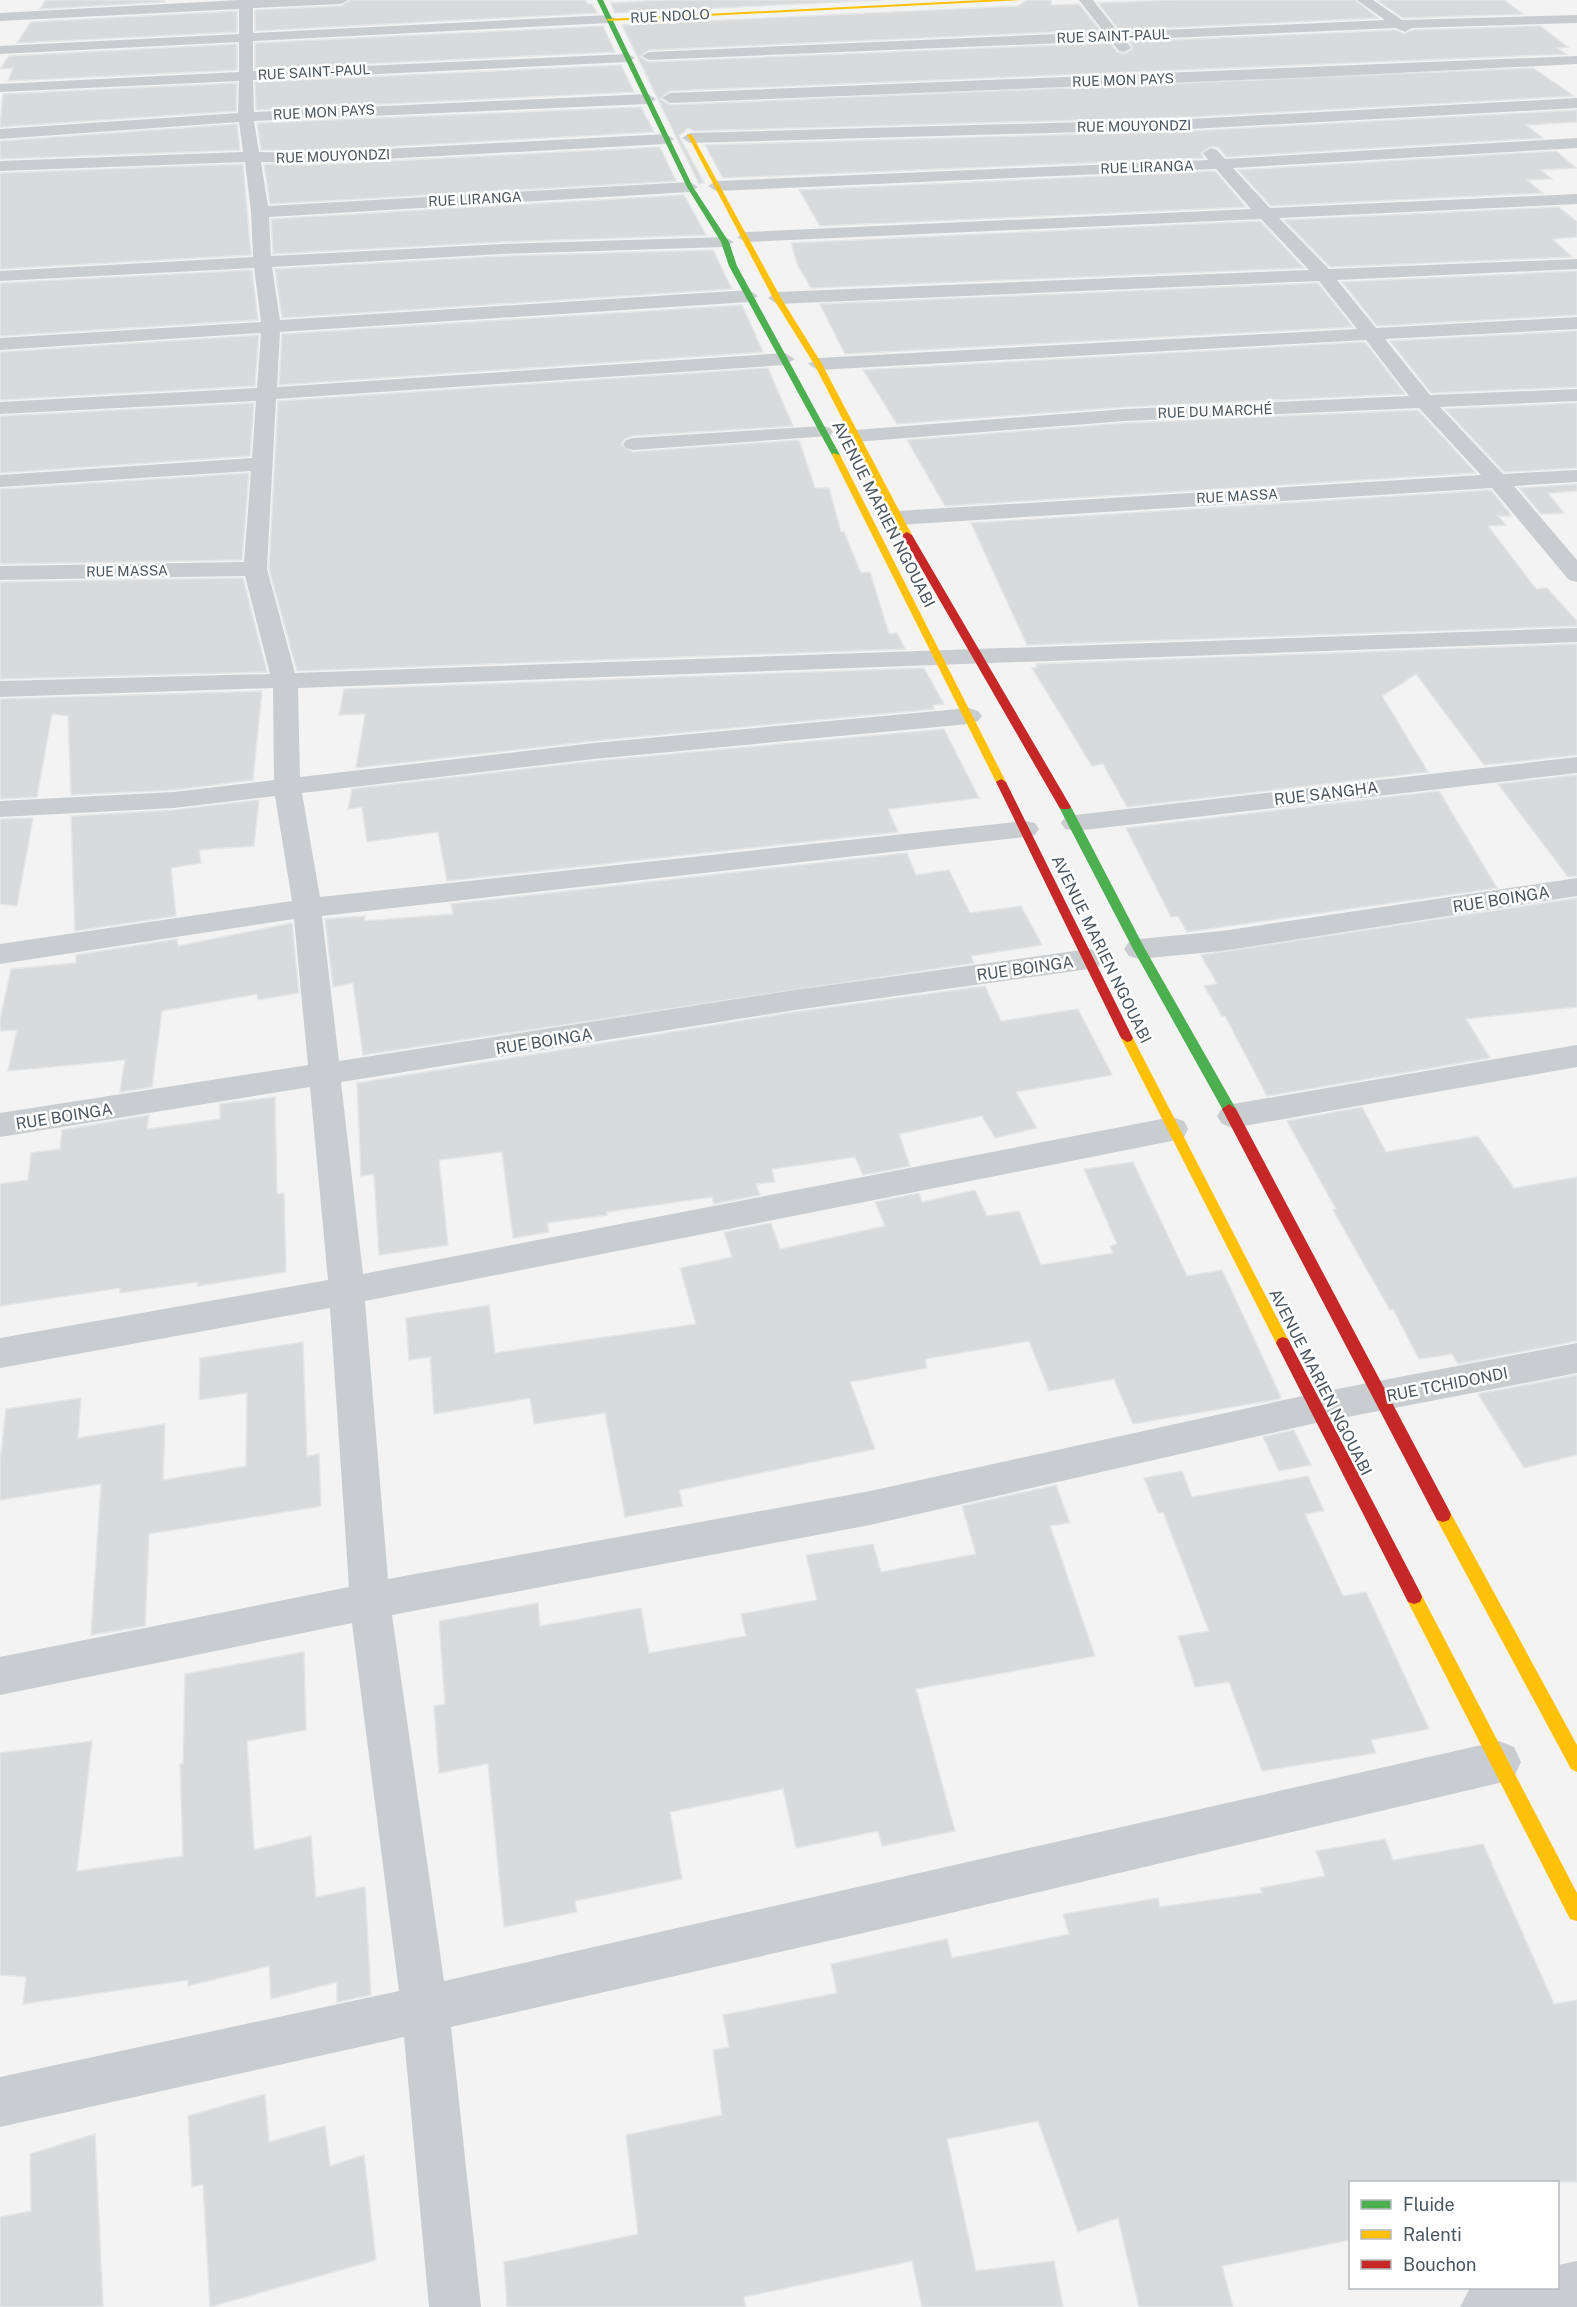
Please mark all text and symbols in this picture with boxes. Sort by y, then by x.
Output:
street label: RUE NDOLO [630,6,710,26]
street label: RUE SAINT-PAUL [1056,26,1170,46]
street label: RUE SAINT-PAUL [257,61,371,83]
street label: RUE MON PAYS [1072,70,1174,90]
street label: RUE MON PAYS [273,101,375,123]
street label: RUE MOUYONDZI [1077,117,1191,135]
street label: RUE MOUYONDZI [276,146,390,166]
street label: RUE LIRANGA [1100,157,1194,177]
street label: RUE LIRANGA [428,189,522,209]
street label: RUE DU MARCHÉ [1157,400,1273,421]
street label: AVENUE MARIEN NGOUABI [828,418,939,611]
street label: RUE MASSA [1196,486,1278,506]
street label: RUE MASSA [86,562,168,580]
street label: RUE SANGHA [1273,778,1379,809]
street label: AVENUE MARIEN NGOUABI [1048,852,1155,1046]
street label: RUE BOINGA [1451,882,1551,917]
street label: RUE BOINGA [975,952,1075,985]
street label: RUE BOINGA [494,1024,594,1059]
street label: RUE BOINGA [14,1099,114,1134]
street label: AVENUE MARIEN NGOUABI [1265,1286,1376,1479]
street label: RUE TCHIDONDI [1385,1363,1509,1406]
legend [1349,2181,1559,2289]
text: Fluide [1403,2194,1455,2215]
text: Ralenti [1403,2224,1462,2245]
text: Bouchon [1403,2254,1476,2275]

